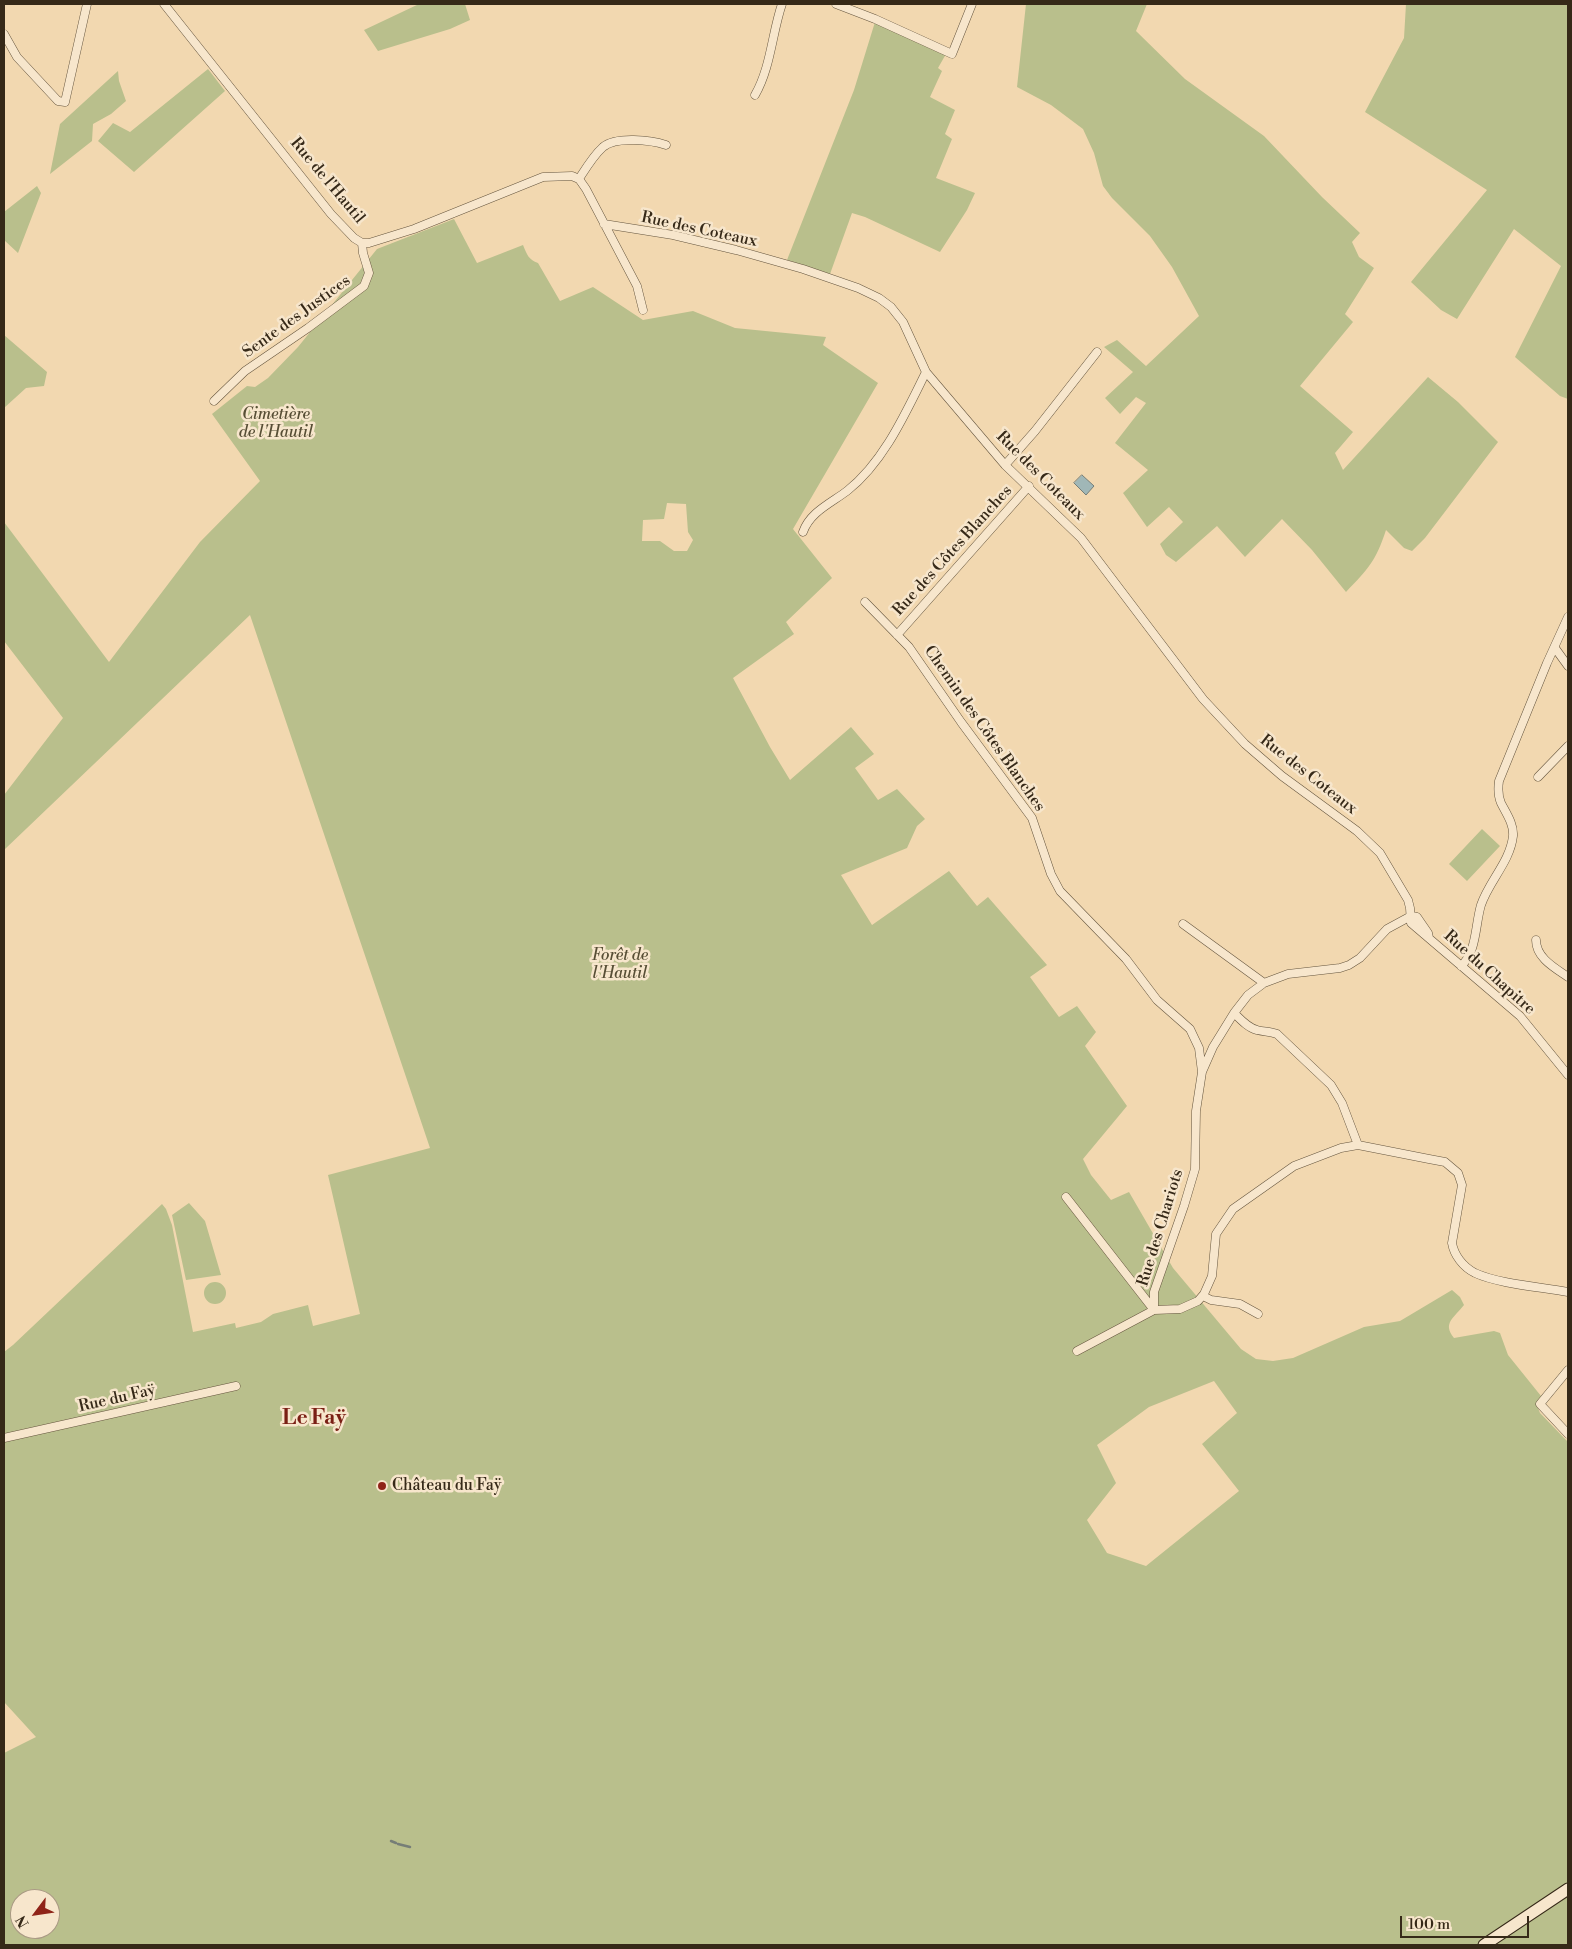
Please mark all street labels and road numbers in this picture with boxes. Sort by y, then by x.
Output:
street label: Rue de l'Hautil [286,134,368,228]
street label: Rue des Coteaux [639,208,759,252]
street label: Sente des Justices [239,271,355,363]
street label: Rue des Coteaux [992,428,1088,524]
street label: Rue des Côtes Blanches [889,482,1017,620]
street label: Chemin des Côtes Blanches [919,642,1049,816]
street label: Rue des Coteaux [1256,731,1360,819]
street label: Rue du Chapitre [1439,927,1539,1019]
street label: Rue des Chariots [1134,1167,1188,1289]
street label: Rue du Faÿ [77,1381,157,1417]

